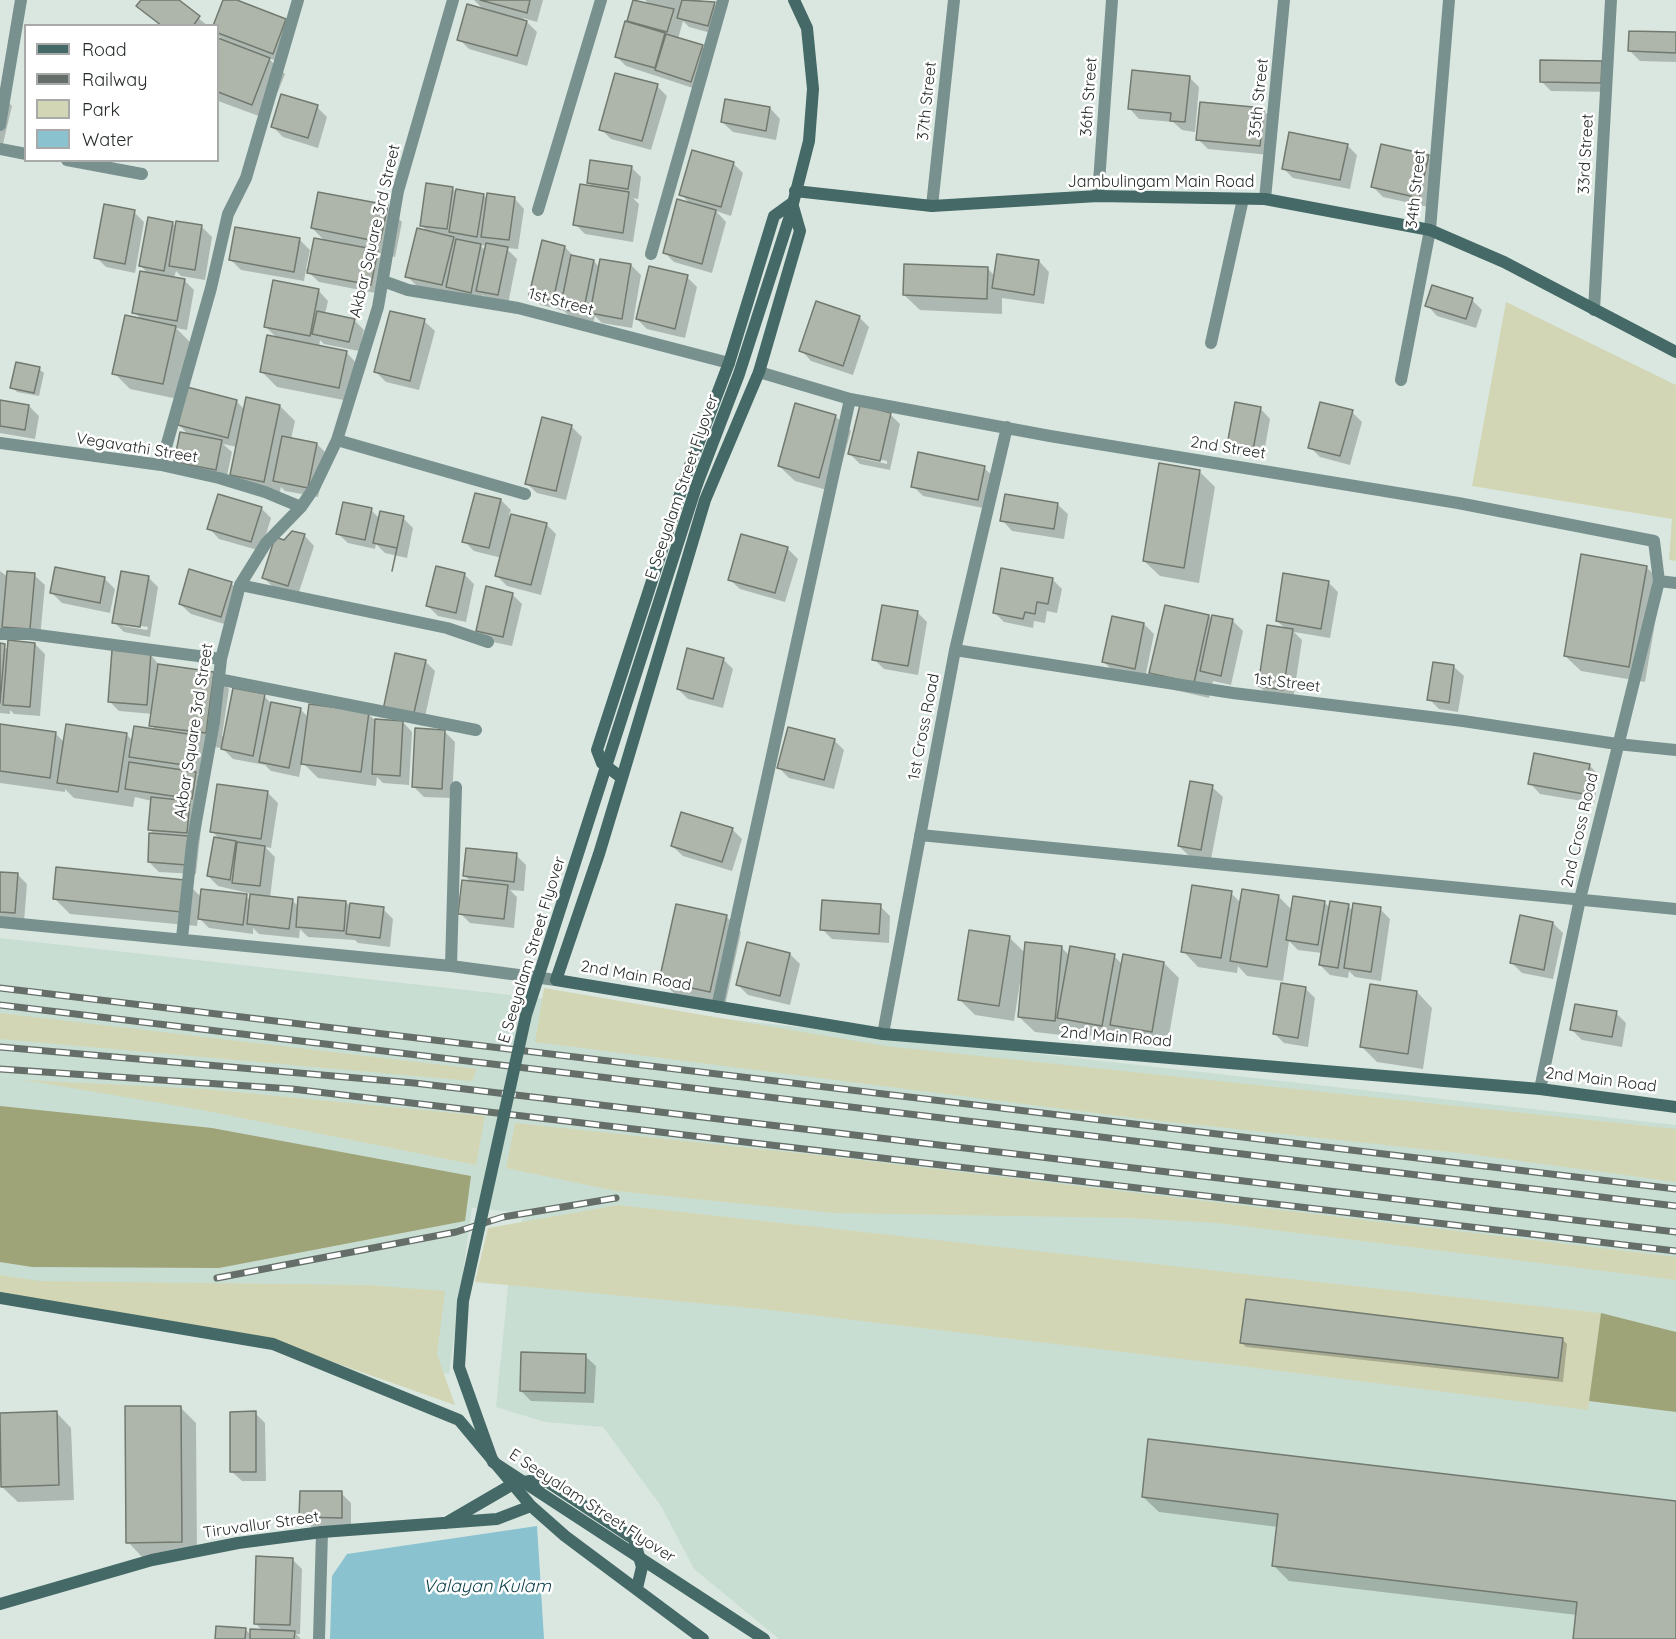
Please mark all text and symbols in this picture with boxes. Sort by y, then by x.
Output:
legend [24,24,219,162]
text: Road [82,38,127,61]
street label: 36th Street [1077,57,1101,137]
street label: 35th Street [1245,57,1273,139]
street label: 37th Street [913,61,941,141]
text: Railway [82,68,148,91]
text: Park [82,98,120,121]
street label: 33rd Street [1574,113,1598,195]
text: Water [82,128,133,151]
street label: Akbar Square 3rd Street [346,142,404,320]
street label: 34th Street [1402,149,1430,229]
street label: Jambulingam Main Road [1068,172,1254,192]
street label: 1st Street [526,284,596,320]
street label: E Seeyalam Street Flyover [641,392,723,582]
street label: Vegavathi Street [75,429,199,467]
street label: 2nd Street [1189,433,1267,463]
street label: Akbar Square 3rd Street [171,642,217,820]
street label: 1st Street [1253,669,1321,697]
street label: 1st Cross Road [904,672,944,782]
street label: 2nd Cross Road [1557,771,1603,889]
street label: E Seeyalam Street Flyover [494,854,570,1046]
street label: 2nd Main Road [579,957,693,995]
street label: 2nd Main Road [1059,1023,1173,1051]
street label: 2nd Main Road [1544,1064,1658,1096]
street label: E Seeyalam Street Flyover [505,1445,679,1567]
street label: Tiruvallur Street [202,1507,320,1543]
water label: Valayan Kulam [423,1576,551,1598]

